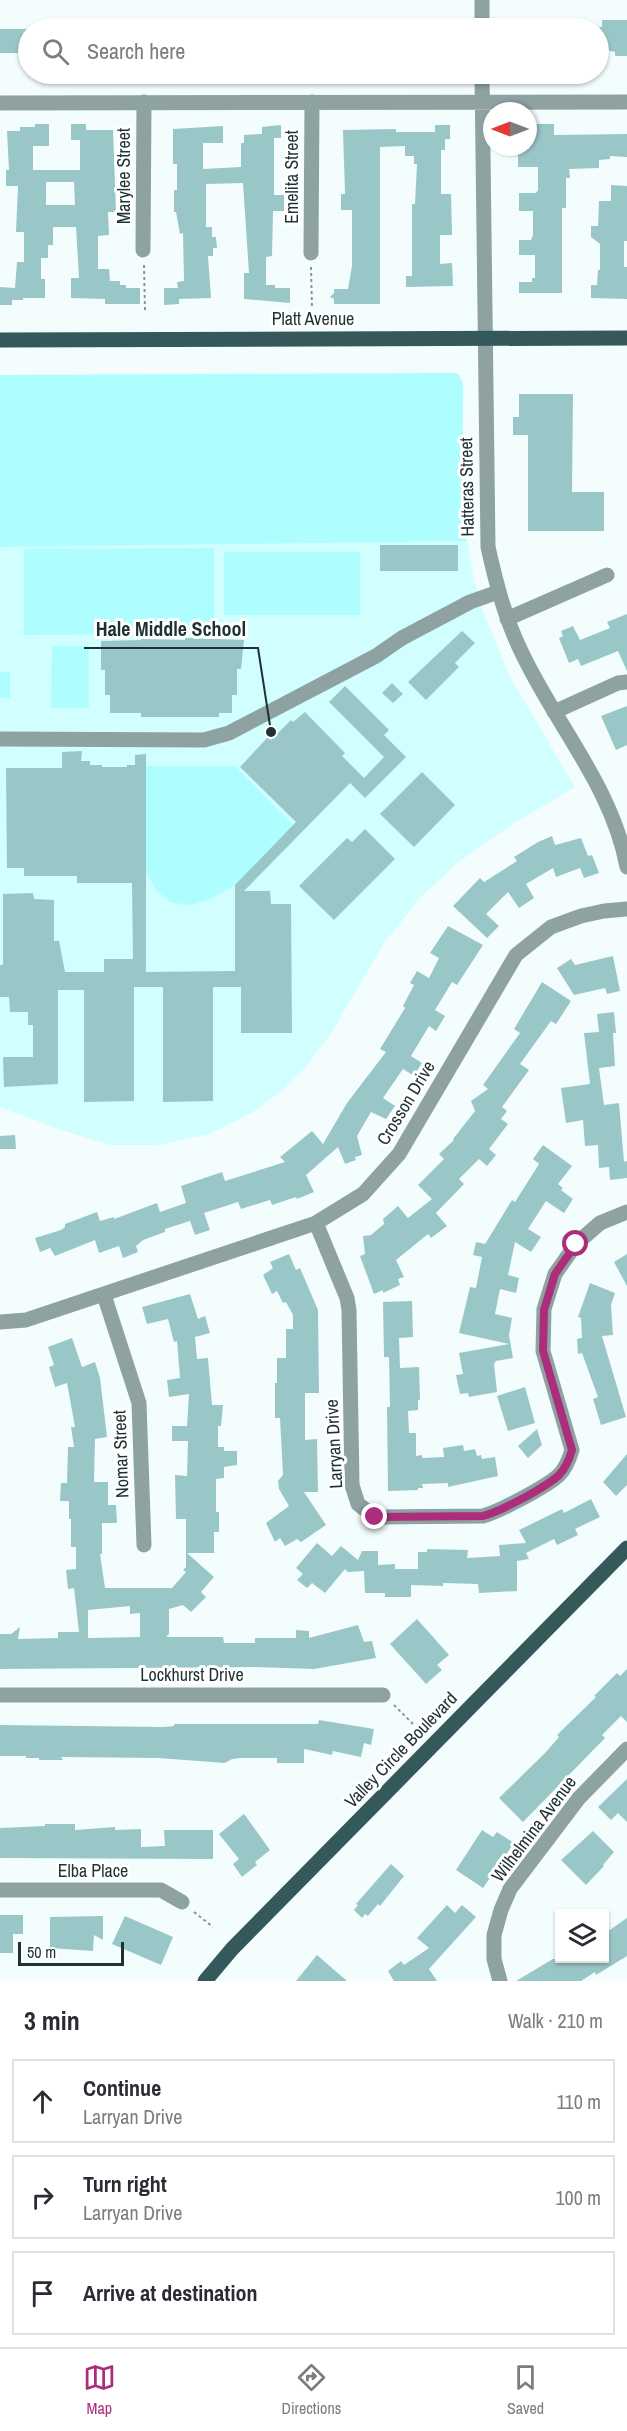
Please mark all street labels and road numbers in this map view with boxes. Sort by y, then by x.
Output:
street label: Marylee Street [111,128,136,224]
street label: Emelita Street [279,130,304,224]
street label: Platt Avenue [272,306,354,331]
street label: Hatteras Street [453,437,480,537]
street label: Crosson Drive [371,1056,441,1150]
street label: Larryan Drive [319,1399,348,1489]
street label: Nomar Street [106,1410,135,1498]
street label: Lockhurst Drive [140,1662,244,1687]
street label: Valley Circle Boulevard [339,1686,463,1813]
street label: Wilhelmina Avenue [485,1770,582,1887]
street label: Elba Place [58,1858,128,1883]

